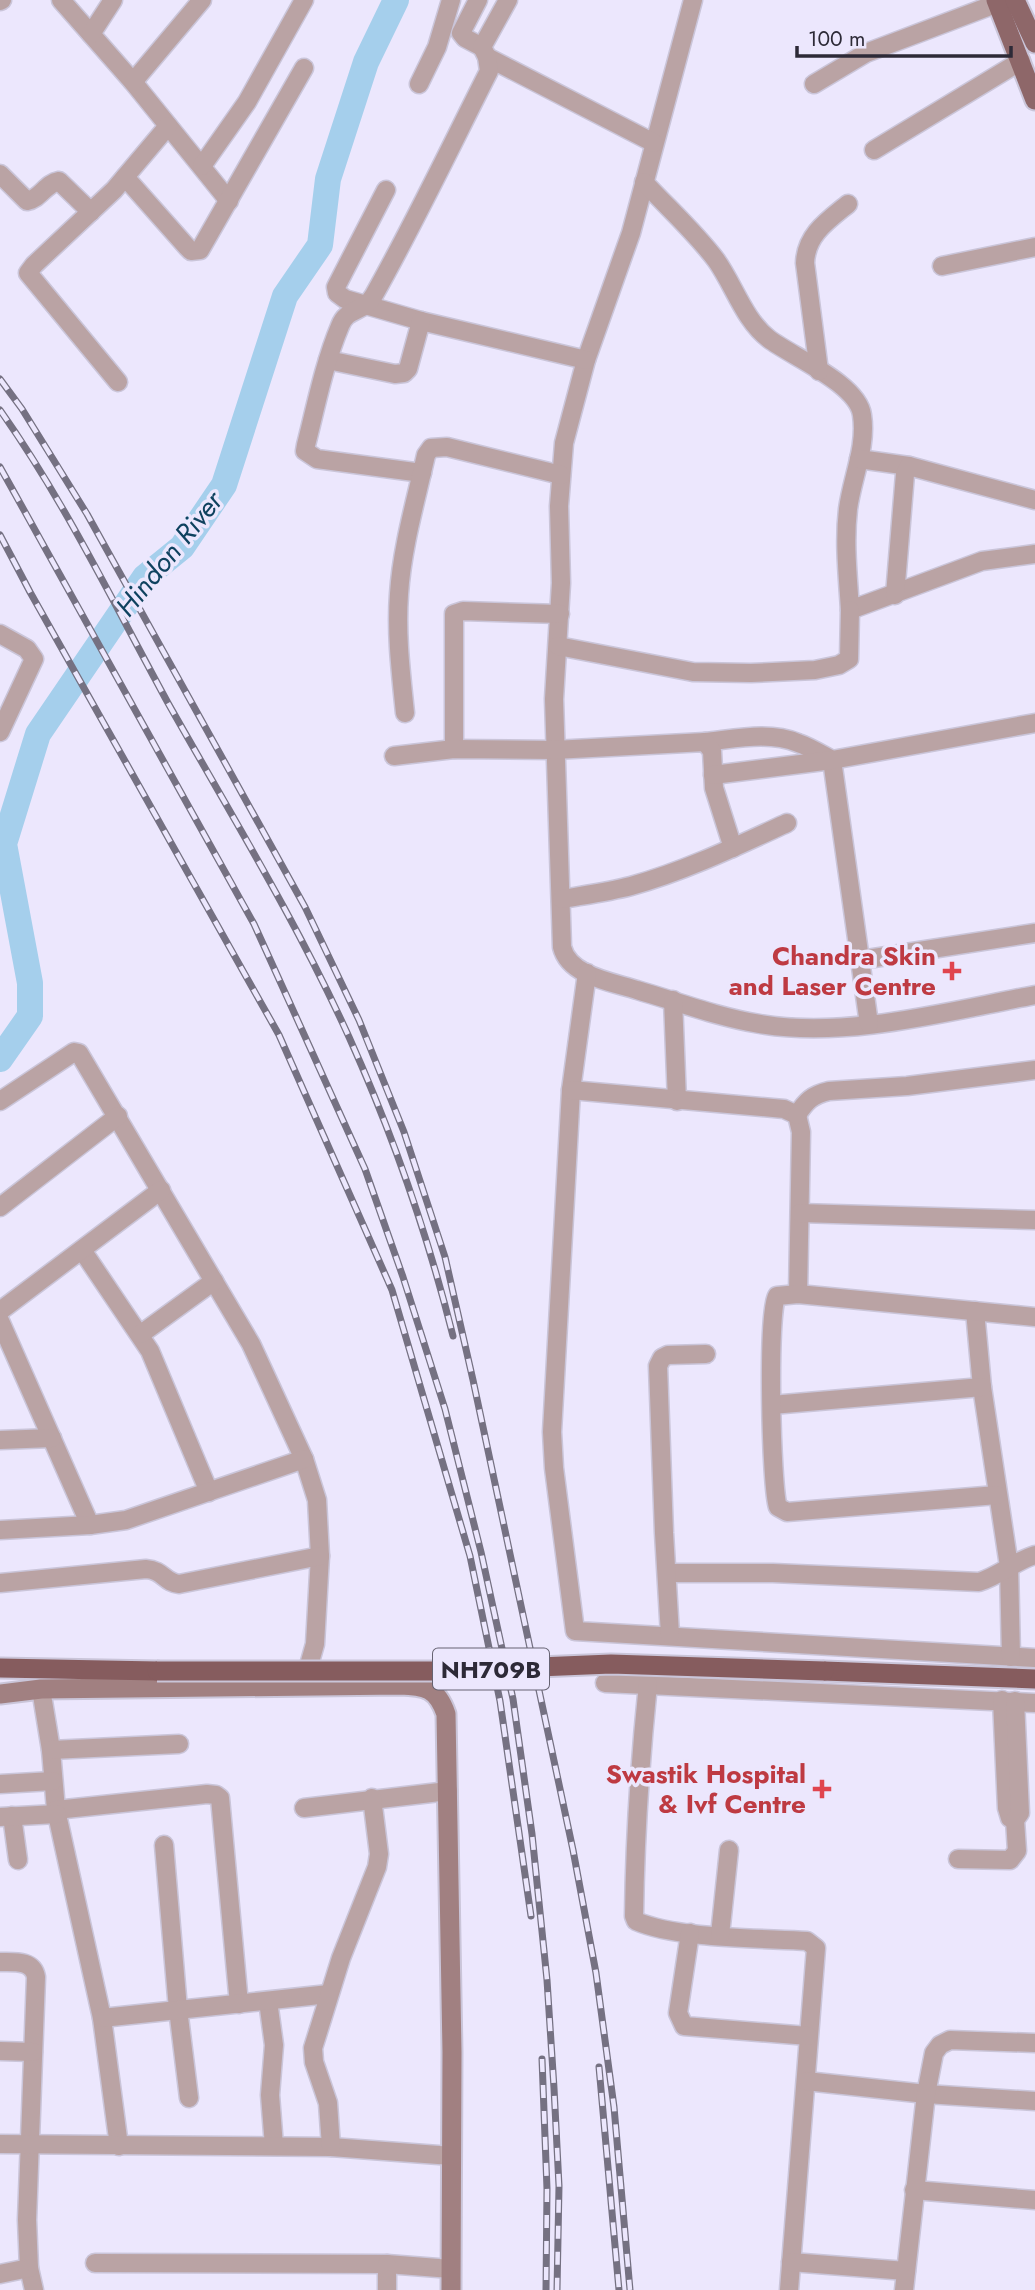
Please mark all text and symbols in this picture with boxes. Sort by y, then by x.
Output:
scale bar [797,14,1010,58]
text: 100 m [808,24,865,54]
water label: Hindon River [106,481,233,626]
place label: Chandra Skin and Laser Centre [729,937,936,1005]
marker: Chandra Skin and Laser Centre [942,961,962,981]
road number: NH709B [433,1648,549,1689]
place label: Swastik Hospital & Ivf Centre [606,1755,806,1823]
marker: Swastik Hospital & Ivf Centre [812,1779,832,1799]

